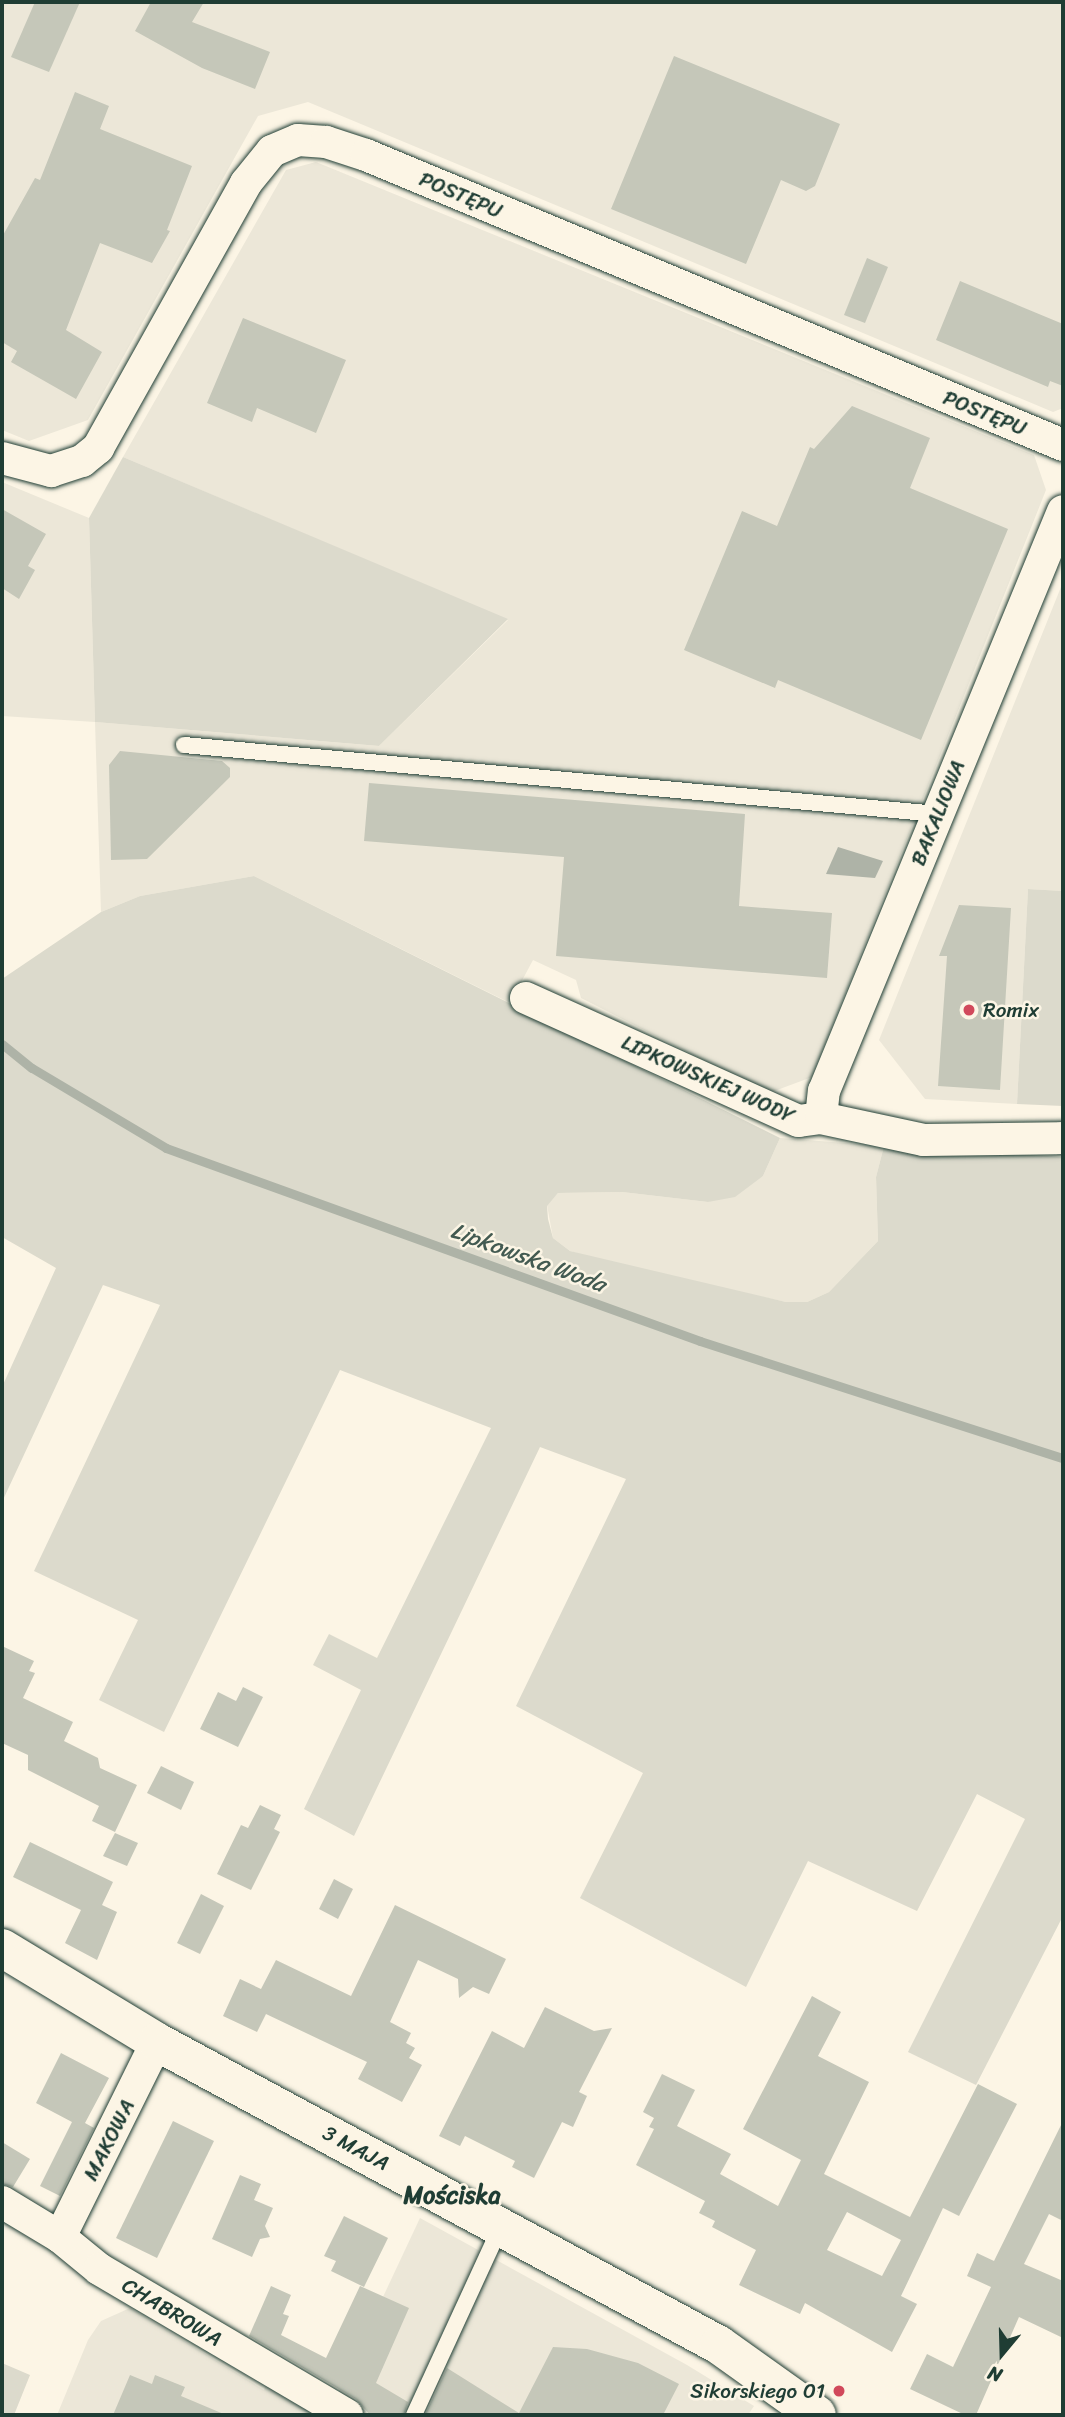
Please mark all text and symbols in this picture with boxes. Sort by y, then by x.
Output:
street label: POSTĘPU [416,166,506,224]
street label: POSTĘPU [939,385,1031,441]
street label: BAKALIOWA [905,757,971,869]
place label: Romix [983,997,1039,1023]
marker: Romix [961,1002,977,1018]
street label: LIPKOWSKIEJ WODY [618,1030,798,1128]
water label: Lipkowska Woda [447,1217,609,1299]
street label: MAKOWA [78,2095,140,2185]
street label: 3 MAJA [319,2120,393,2176]
district label: Mościska [403,2182,501,2210]
street label: CHABROWA [118,2272,226,2352]
north arrow [967,2319,1037,2389]
text: N [983,2357,1007,2392]
place label: Sikorskiego 01 [690,2378,825,2404]
marker: Sikorskiego 01 [831,2383,847,2399]

